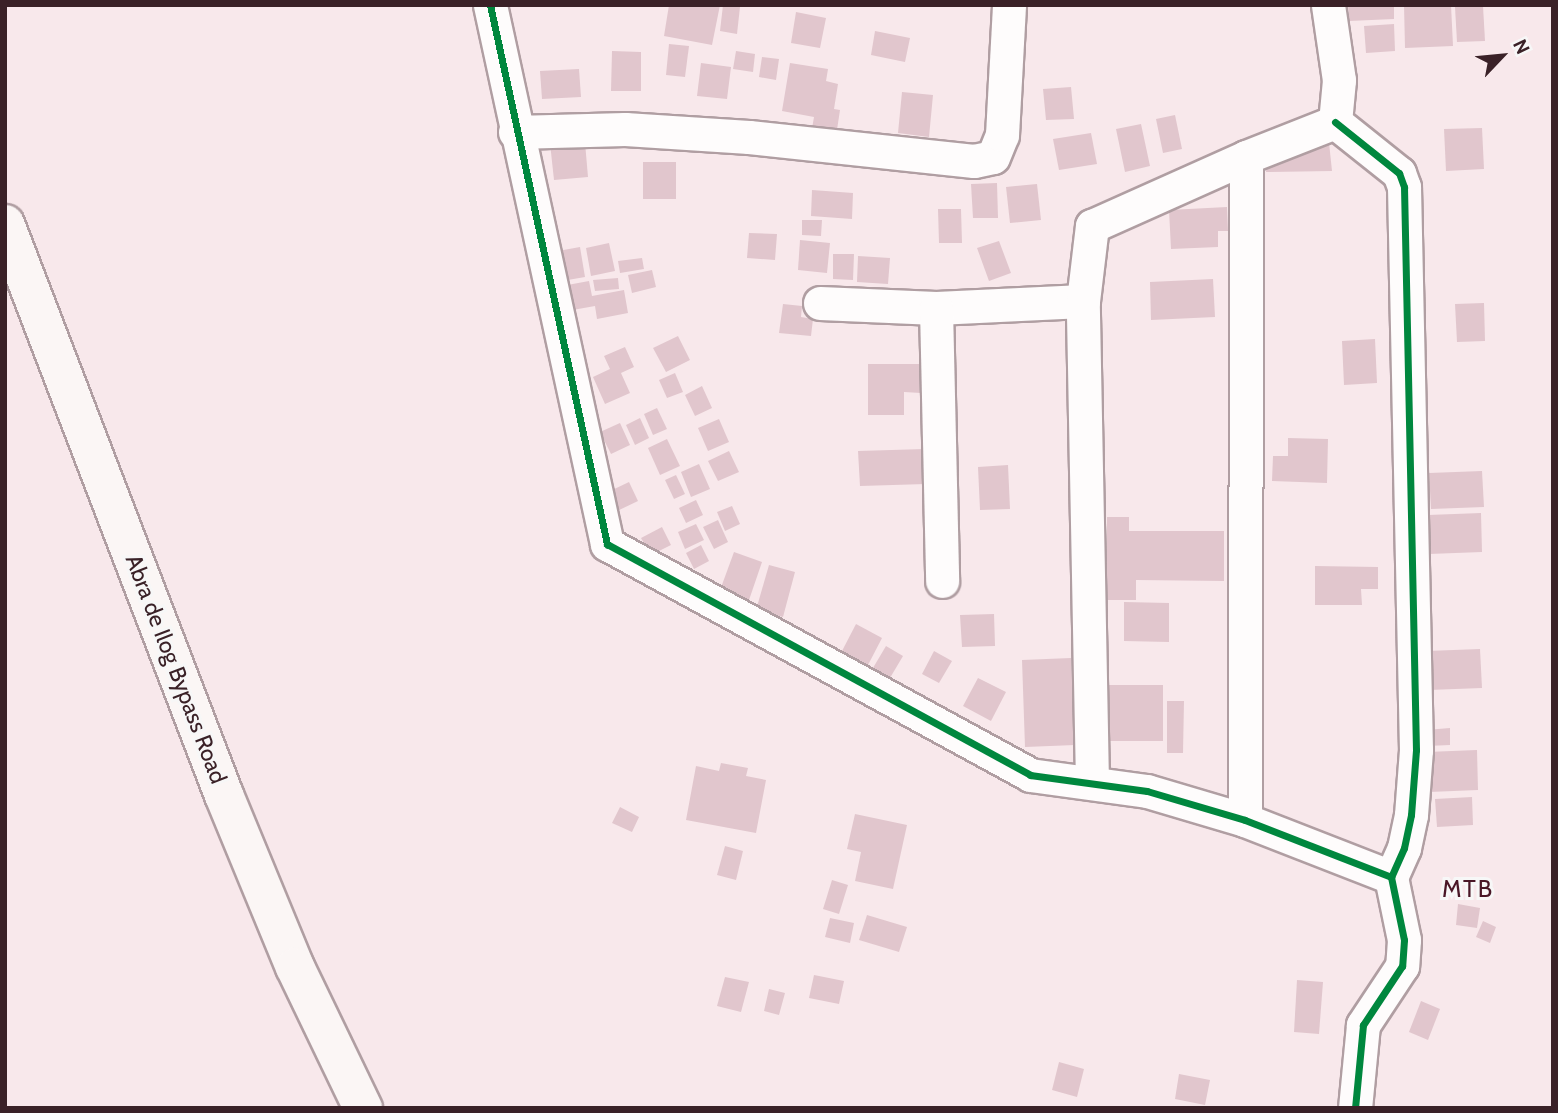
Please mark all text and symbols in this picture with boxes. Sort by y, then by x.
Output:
north arrow [1467,21,1537,91]
text: N [1508,35,1535,58]
street label: Abra de Ilog Bypass Road [120,551,232,787]
district label: MTB [1442,875,1494,903]

